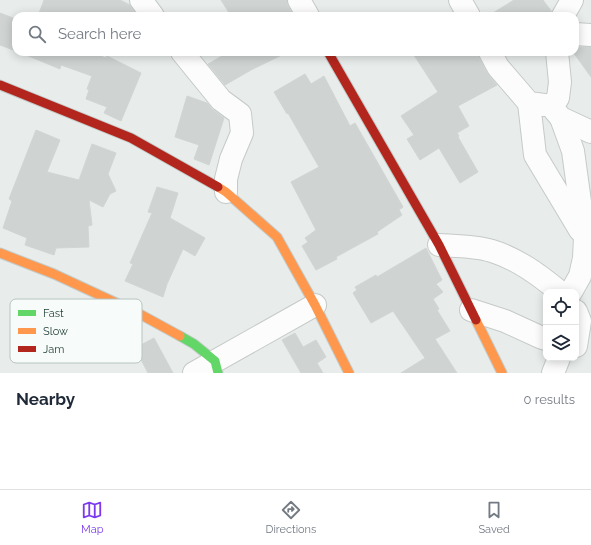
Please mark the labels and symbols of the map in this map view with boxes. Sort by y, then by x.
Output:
legend [10,299,142,363]
text: Fast [43,307,64,320]
text: Slow [43,325,68,338]
text: Jam [43,343,64,356]

